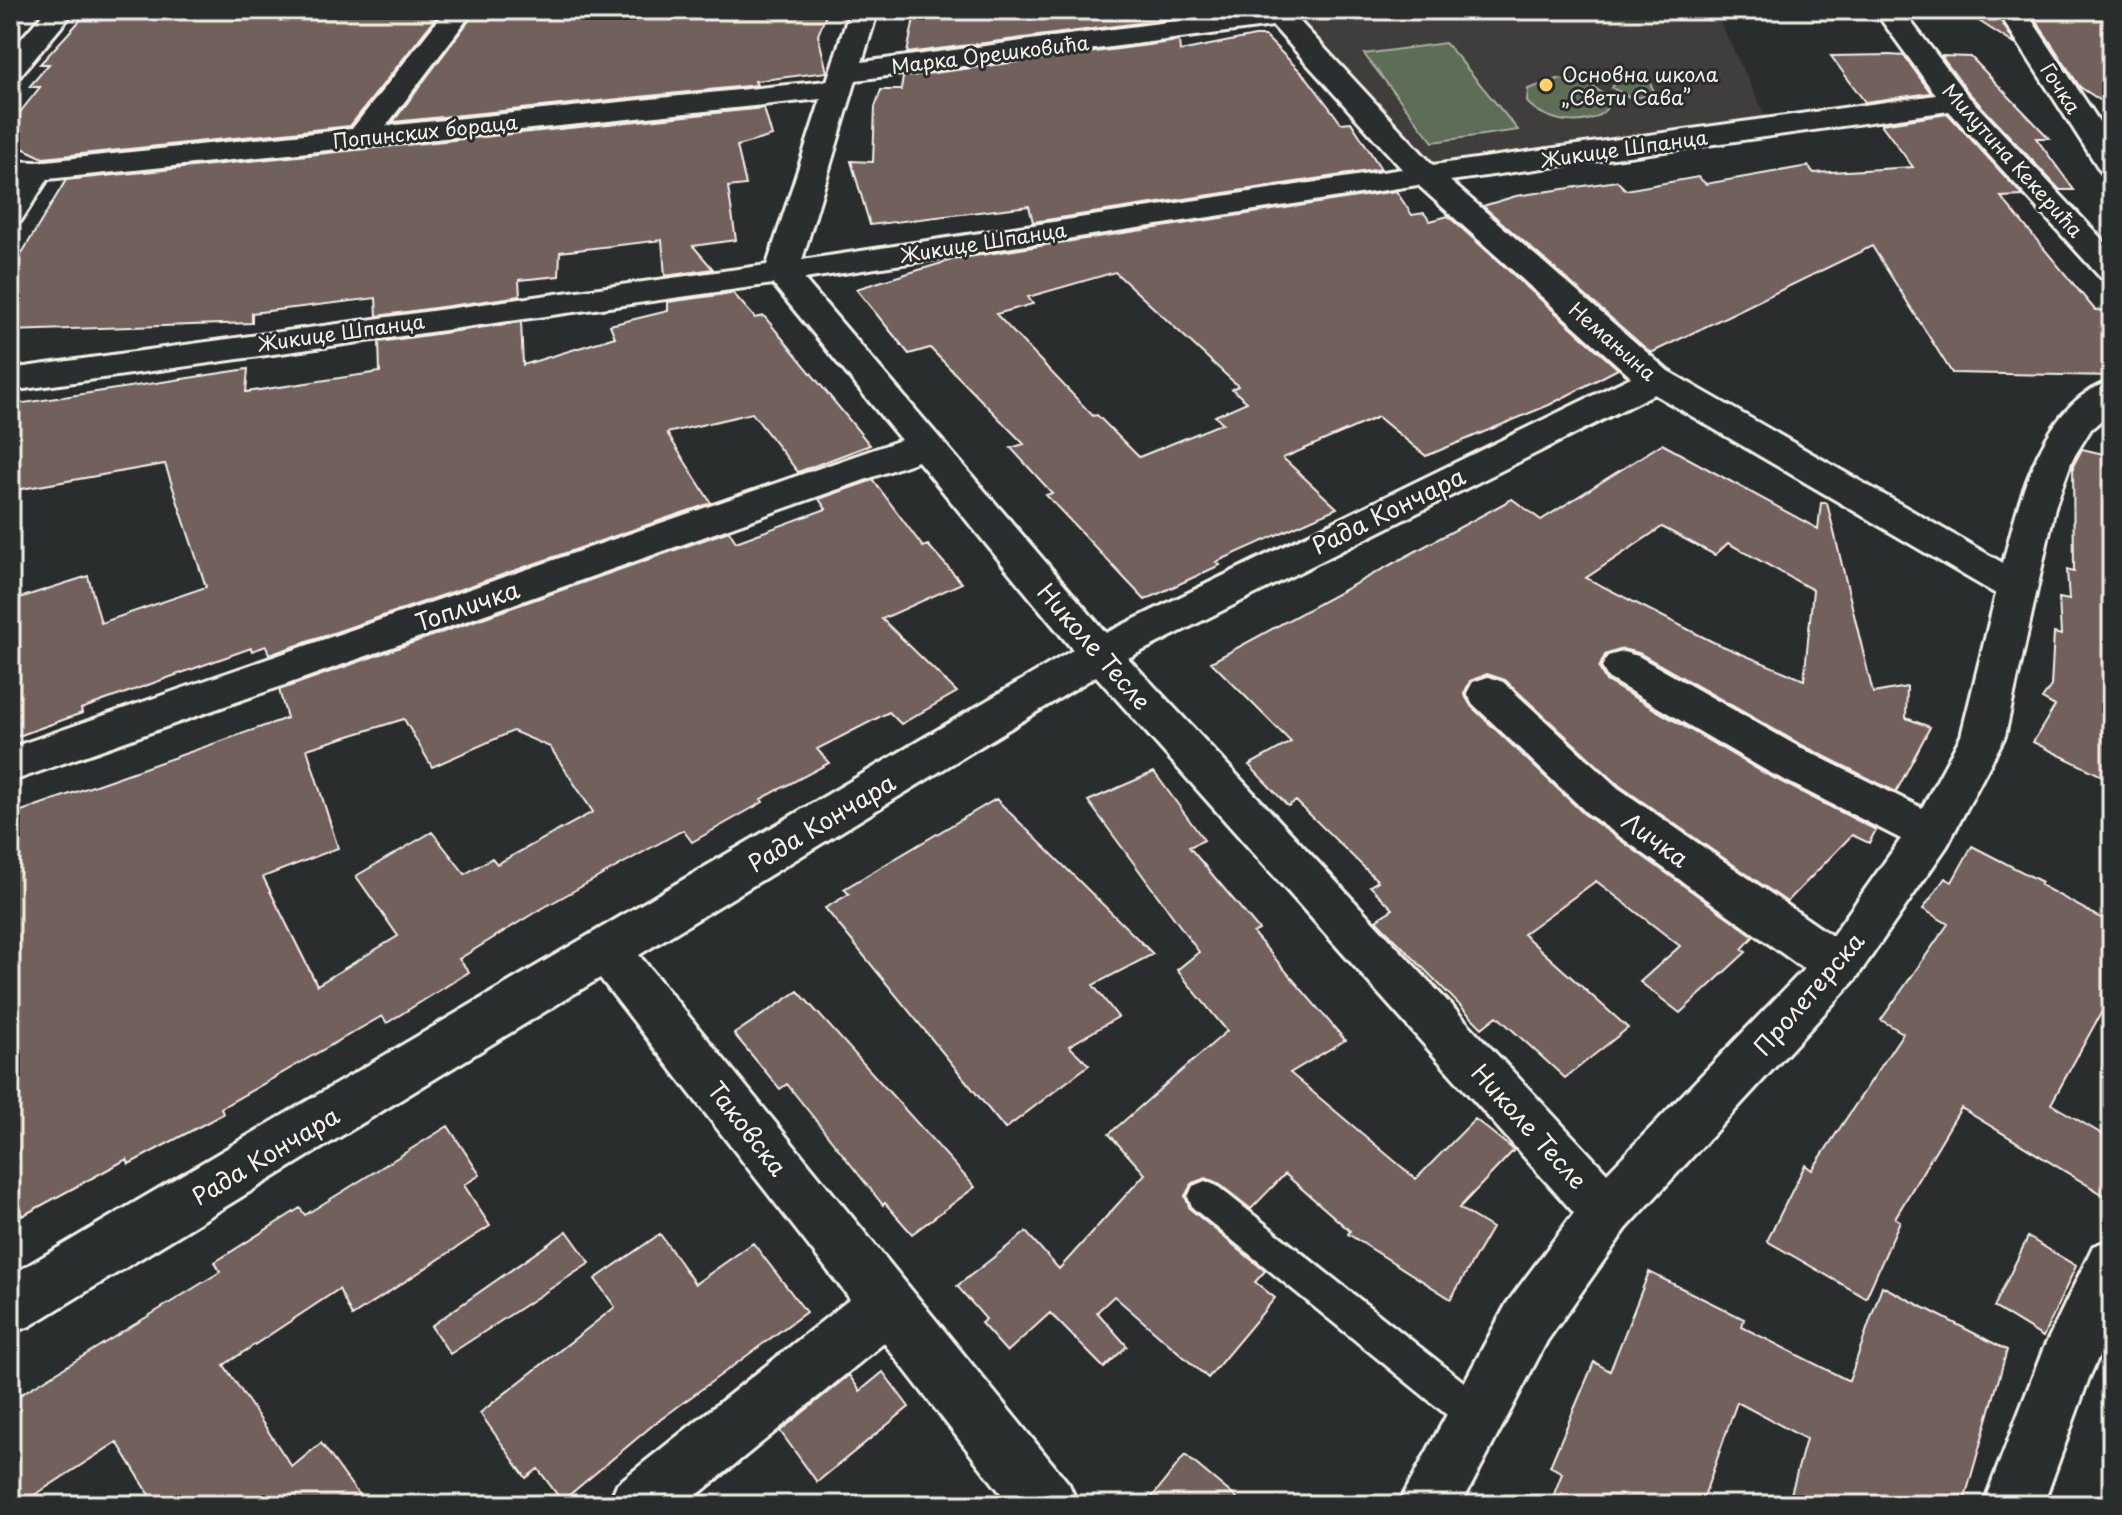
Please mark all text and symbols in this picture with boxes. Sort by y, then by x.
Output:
street label: Марка Орешковића [889,27,1091,81]
street label: Гочка [2033,57,2089,120]
place label: Основна школа „Свети Сава” [1562,59,1719,112]
marker: Основна школа „Свети Сава” [1537,76,1555,94]
street label: Милутина Кекерића [1936,76,2091,244]
street label: Попинских бораца [331,106,519,156]
street label: Жикице Шпанца [1539,121,1710,175]
street label: Жикице Шпанца [898,214,1069,270]
street label: Немањина [1563,295,1664,388]
street label: Жикице Шпанца [256,305,427,359]
street label: Рада Кончара [1305,457,1471,563]
street label: Топличка [410,570,524,640]
street label: Николе Тесле [1030,575,1160,717]
street label: Рада Кончара [740,764,902,880]
street label: Личка [1615,803,1697,875]
street label: Пролетерска [1744,923,1872,1063]
street label: Николе Тесле [1464,1055,1596,1197]
street label: Таковска [700,1073,796,1183]
street label: Рада Кончара [184,1097,346,1213]

